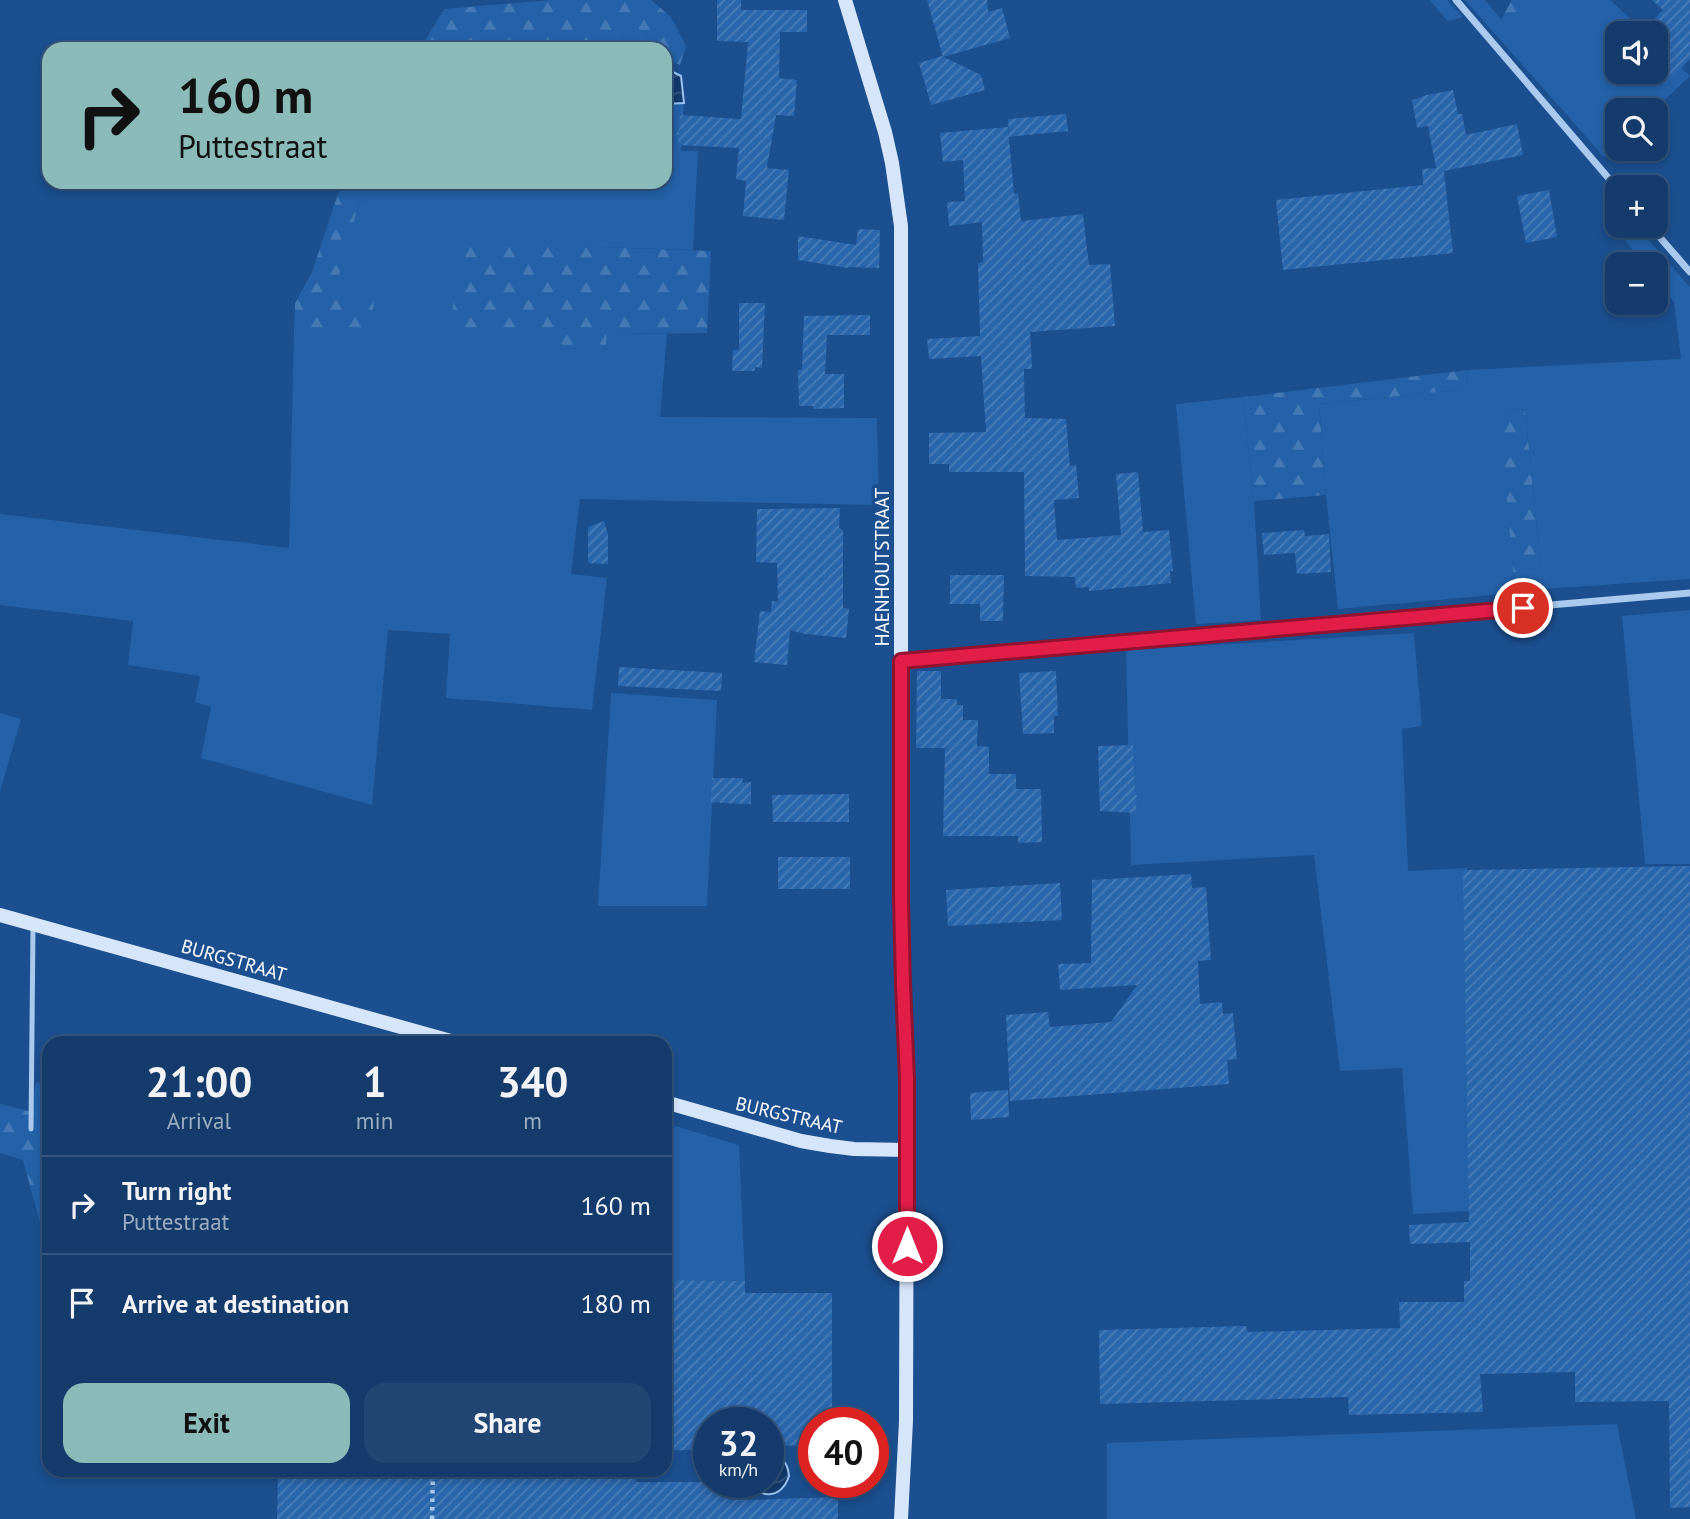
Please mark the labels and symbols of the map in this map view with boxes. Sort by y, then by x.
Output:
street label: HAENHOUTSTRAAT [870,487,894,646]
pin [1493,578,1553,638]
street label: BURGSTRAAT [179,934,290,987]
street label: BURGSTRAAT [733,1091,845,1139]
position arrow [870,1209,944,1283]
speed limit sign: 40 [798,1407,889,1498]

